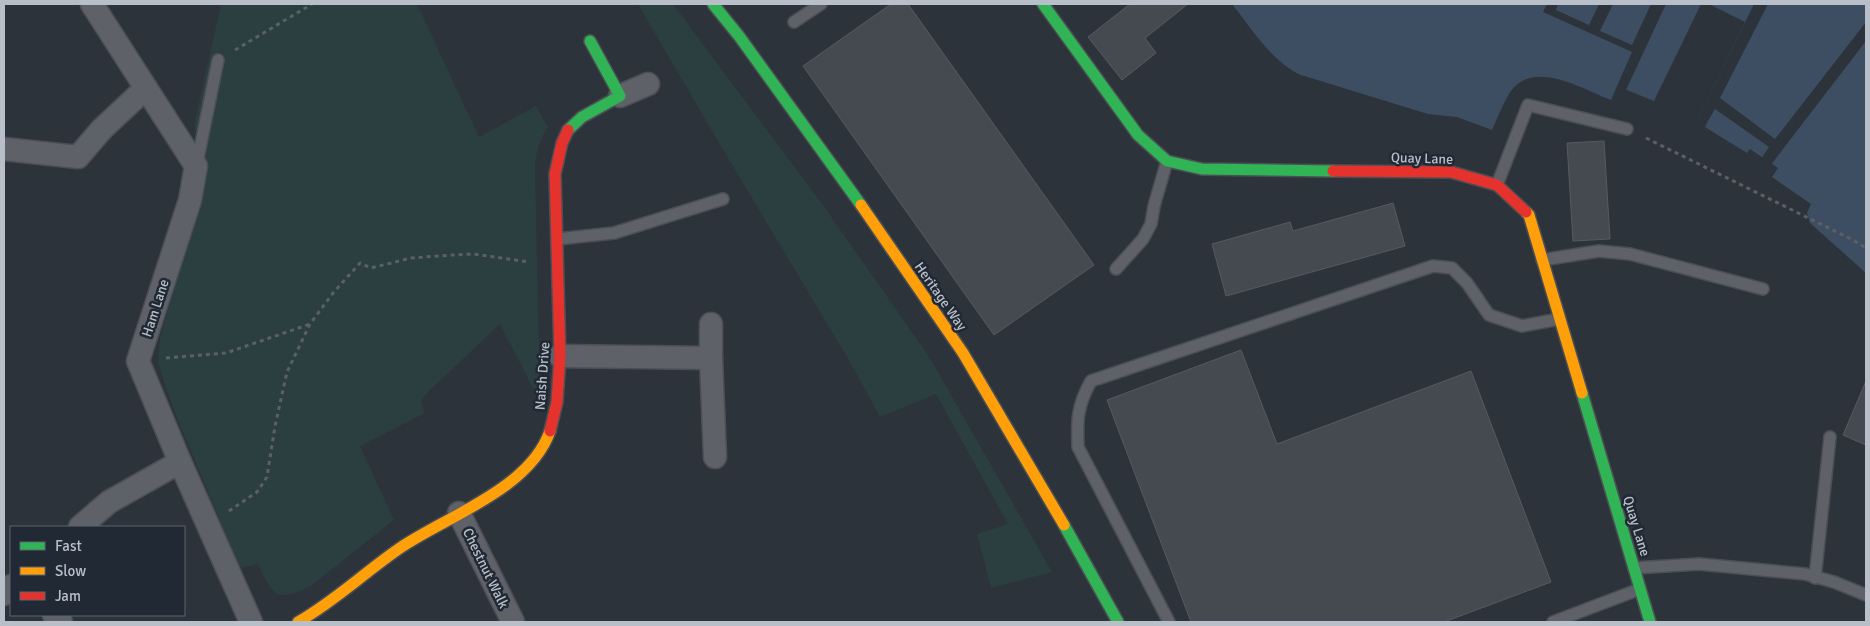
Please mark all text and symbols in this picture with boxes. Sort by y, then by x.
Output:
street label: Quay Lane [1391,149,1453,168]
street label: Heritage Way [911,259,971,334]
street label: Ham Lane [138,277,173,339]
street label: Naish Drive [532,341,553,411]
street label: Quay Lane [1619,494,1654,558]
street label: Chestnut Walk [459,525,512,611]
legend [10,526,185,616]
text: Fast [55,537,82,555]
text: Slow [55,562,86,580]
text: Jam [55,587,81,605]

